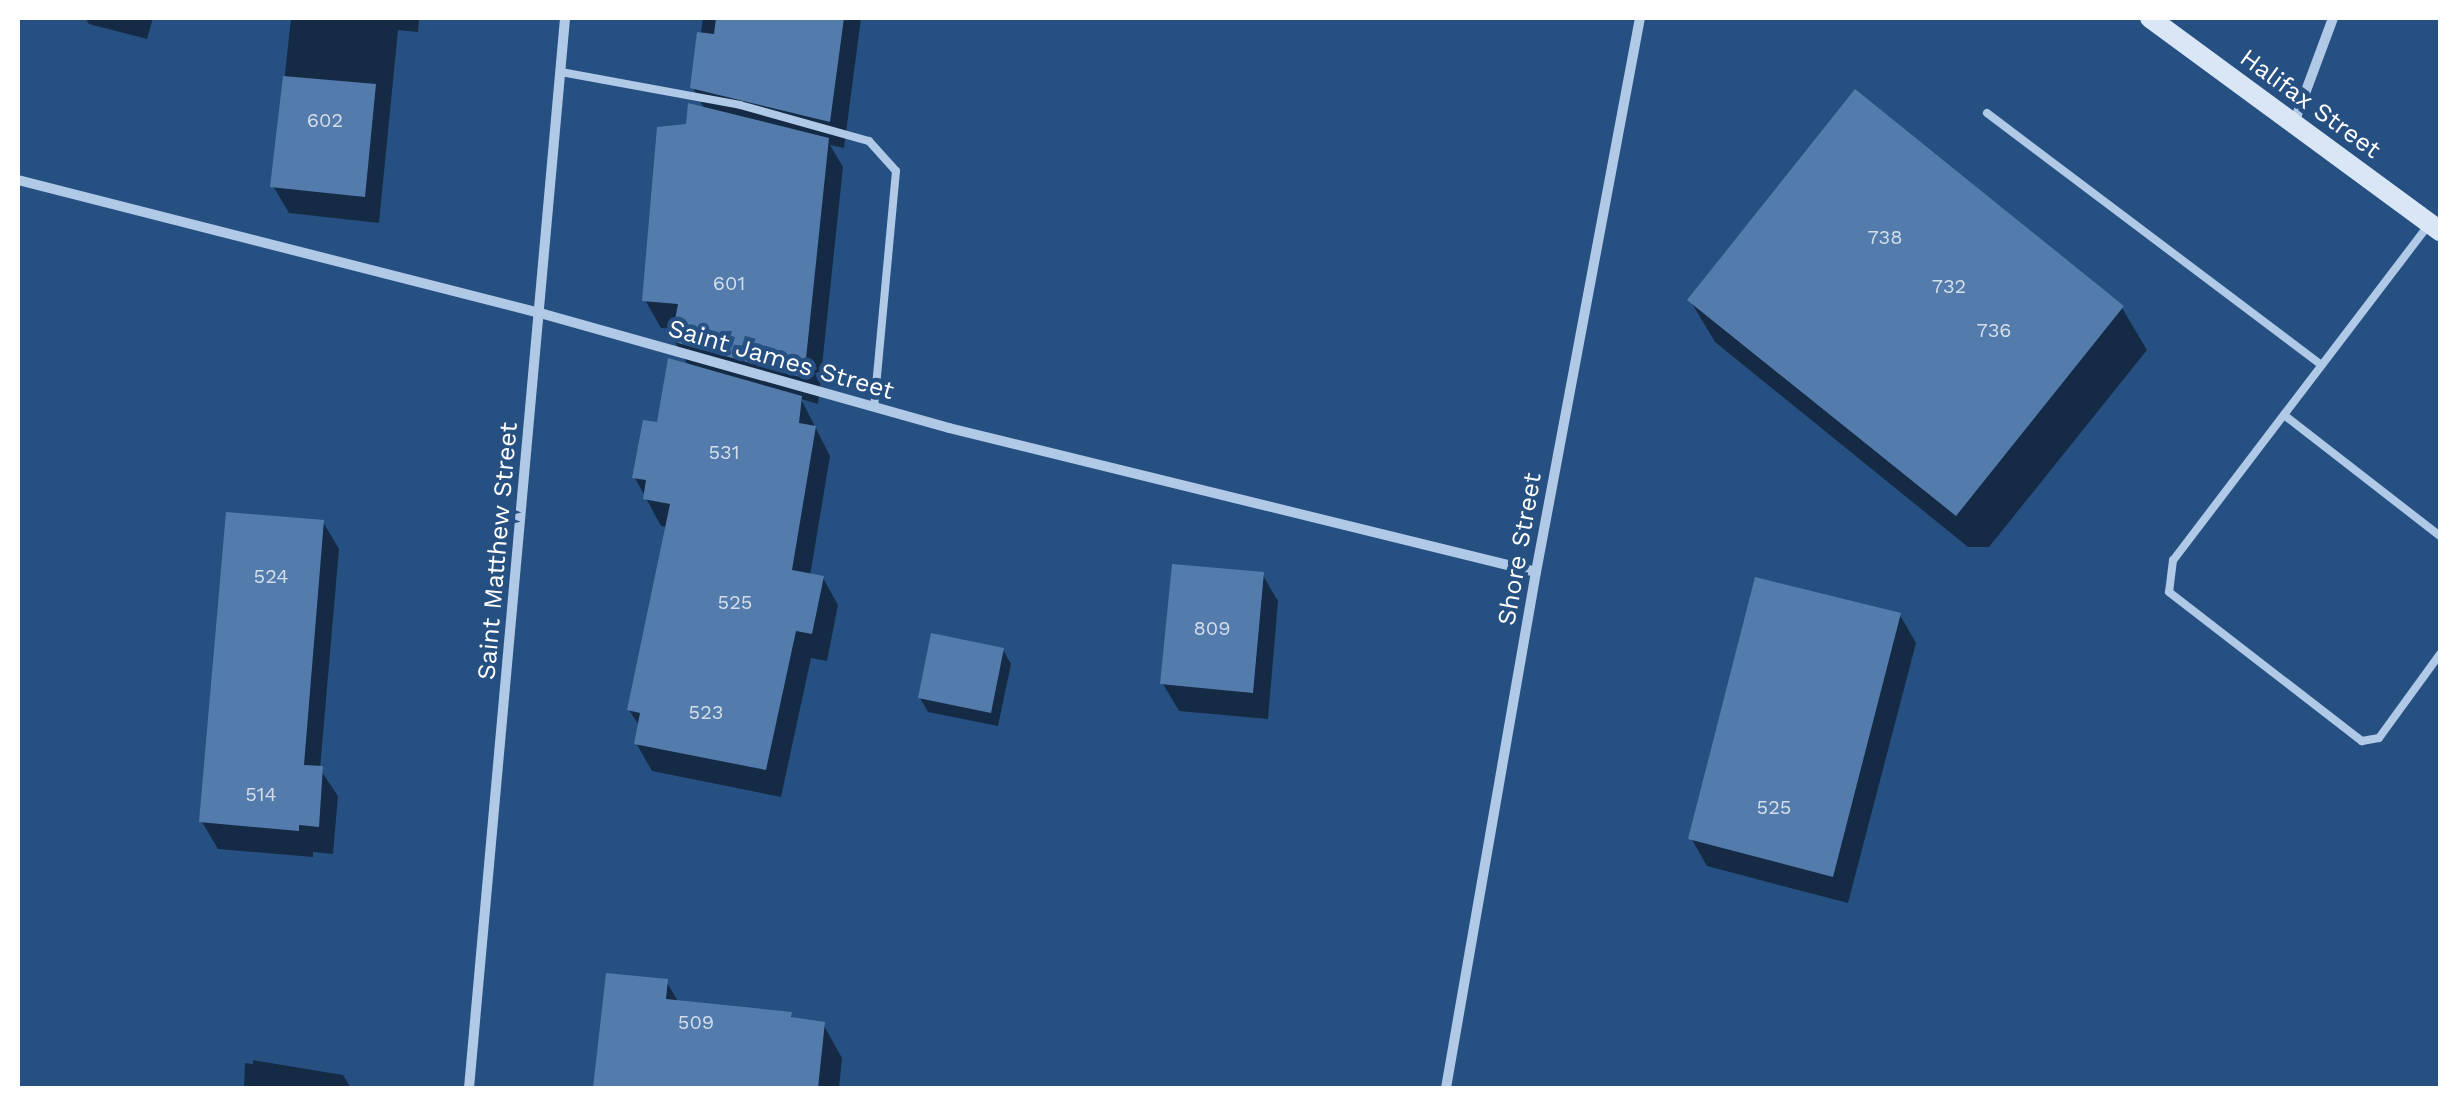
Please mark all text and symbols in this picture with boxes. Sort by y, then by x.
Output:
street label: Halifax Street [2234,43,2386,165]
house number: 602 [307,108,343,132]
house number: 738 [1867,225,1903,249]
house number: 601 [713,271,745,295]
house number: 732 [1932,274,1966,298]
street label: Saint James Street [664,313,898,407]
house number: 736 [1976,318,2012,342]
street label: Saint Matthew Street [472,421,524,681]
house number: 531 [708,440,740,464]
street label: Shore Street [1492,470,1548,628]
house number: 524 [254,564,288,588]
house number: 525 [718,590,752,614]
house number: 809 [1193,616,1231,640]
house number: 523 [689,700,723,724]
house number: 514 [245,782,277,806]
house number: 525 [1757,795,1791,819]
house number: 509 [678,1010,714,1034]

